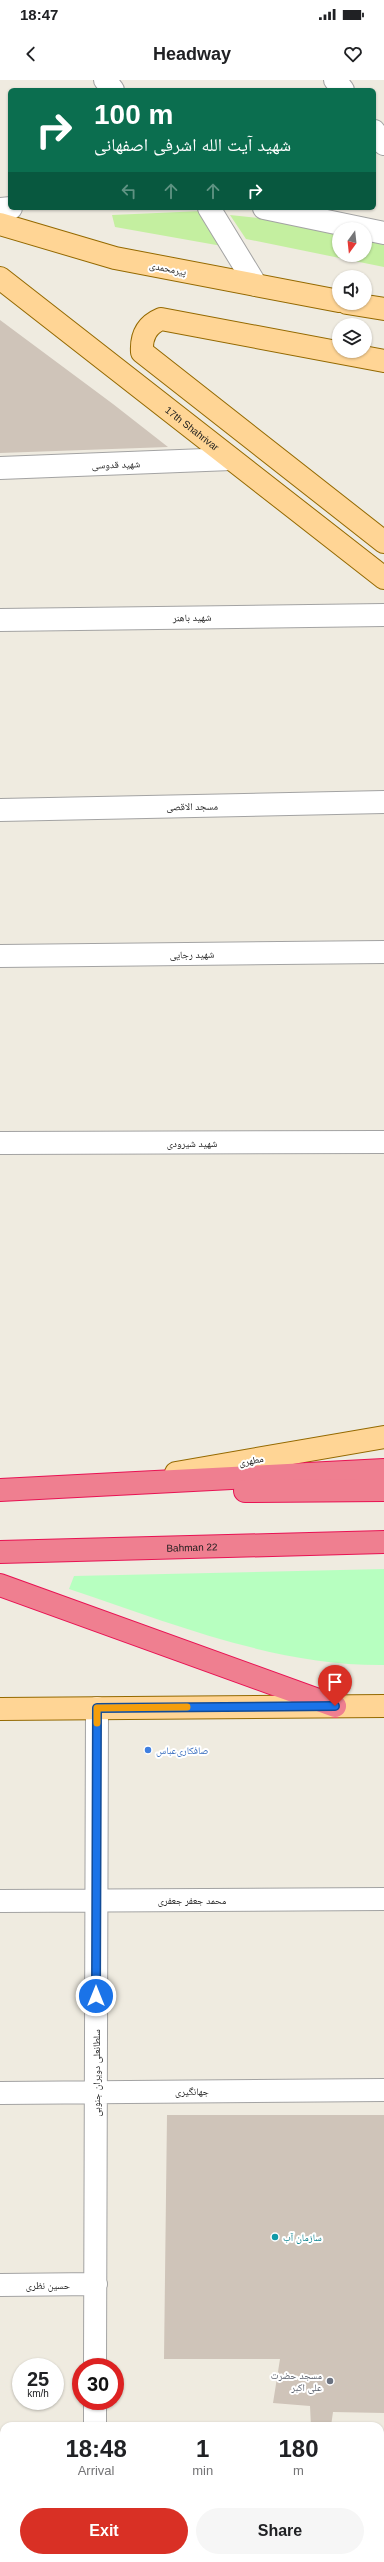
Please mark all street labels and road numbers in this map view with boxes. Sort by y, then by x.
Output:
street label: پیرمحمدی [148,260,187,279]
street label: 17th Shahrivar [163,404,222,453]
street label: شهید قدوسی [92,458,141,472]
street label: شهید باهنر [171,612,212,624]
street label: مسجد الاقصی [166,801,218,813]
street label: شهید رجایی [170,949,215,961]
street label: شهید شیرودی [167,1138,218,1150]
street label: مطهری [238,1453,265,1469]
street label: Bahman 22 [166,1541,218,1554]
street label: محمد جعفر جعفری [158,1895,227,1907]
street label: سلطانعلی دویران جنوبی [91,2029,103,2117]
street label: جهانگیری [175,2086,210,2098]
street label: حسین نظری [26,2280,71,2292]

